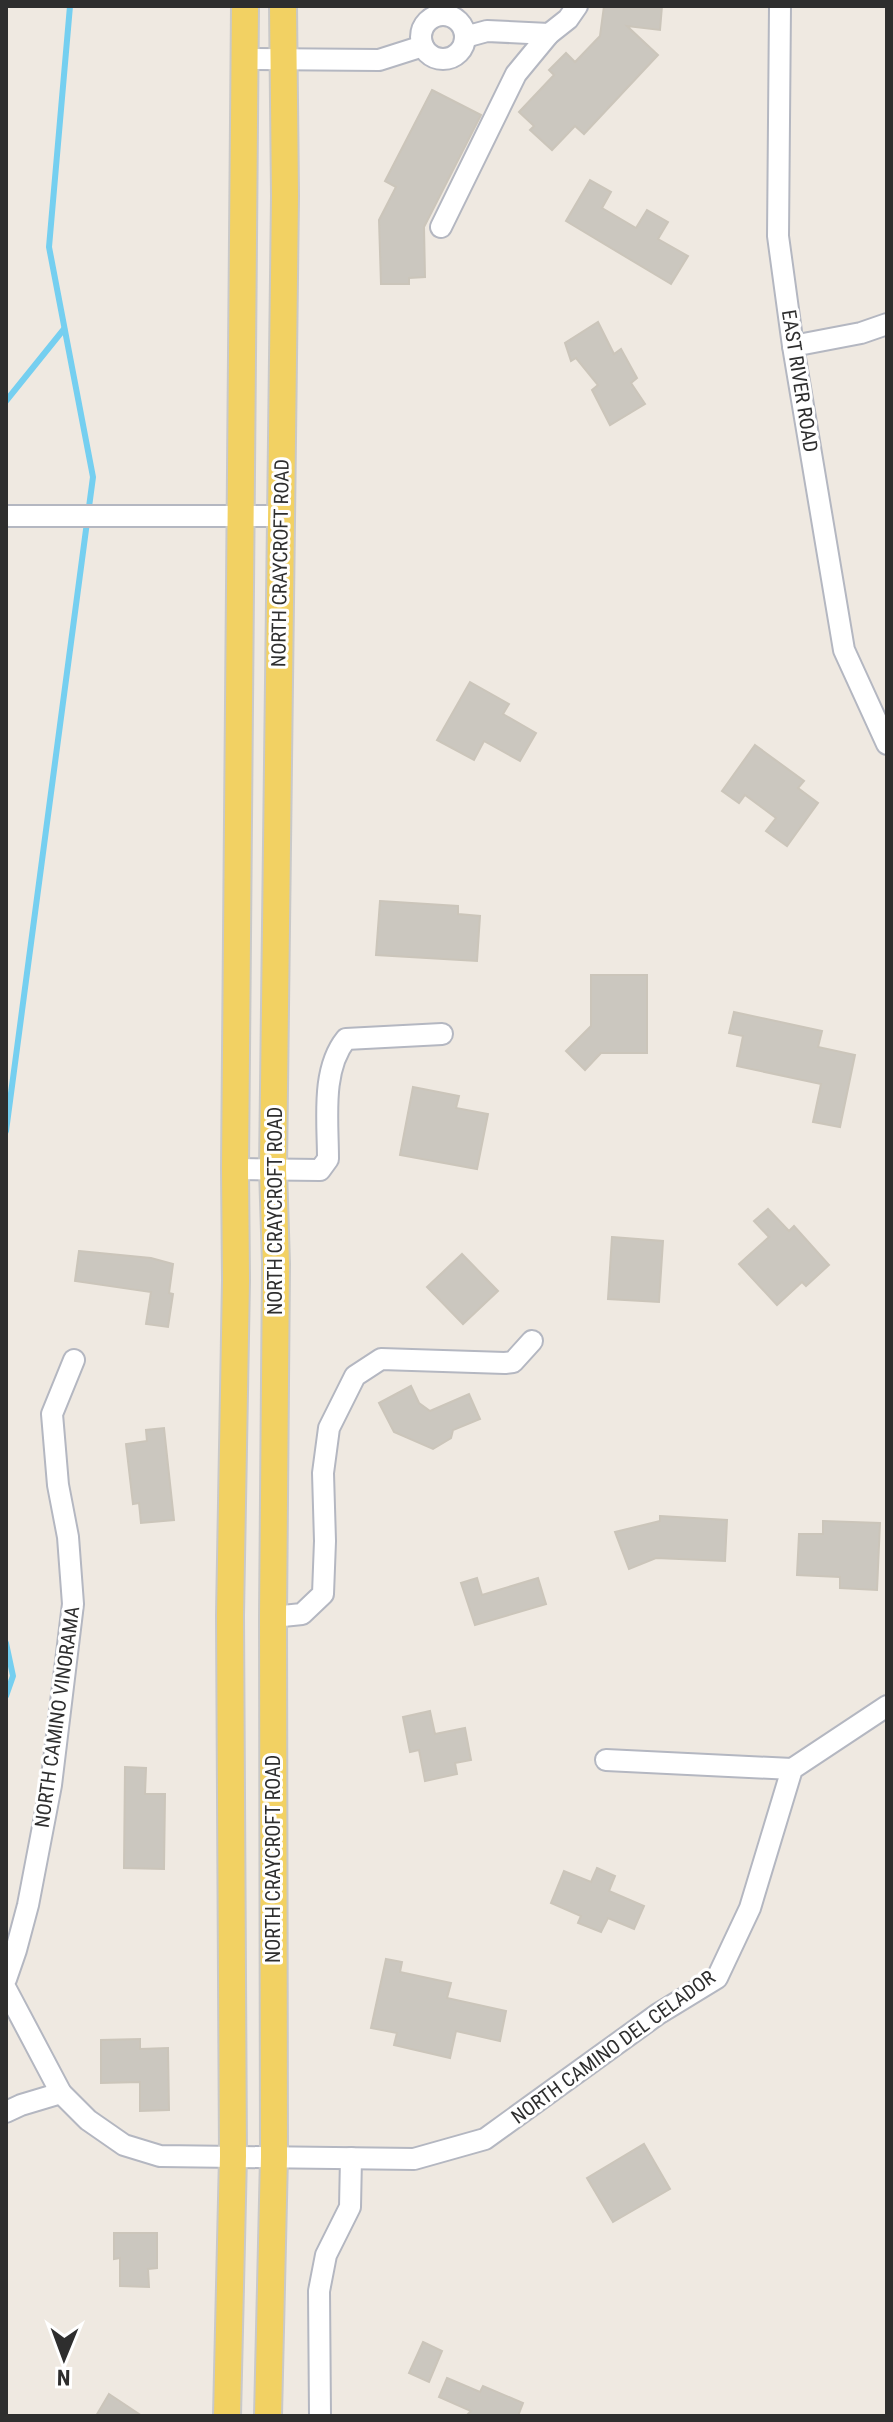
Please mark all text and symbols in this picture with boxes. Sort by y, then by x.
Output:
street label: EAST RIVER ROAD [777,308,823,454]
street label: NORTH CRAYCROFT ROAD [266,459,294,667]
street label: NORTH CRAYCROFT ROAD [263,1107,287,1315]
street label: NORTH CAMINO VINORAMA [30,1604,84,1829]
street label: NORTH CRAYCROFT ROAD [261,1755,285,1963]
street label: NORTH CAMINO DEL CELADOR [507,1965,720,2129]
north arrow [24,2318,104,2398]
text: N [57,2365,71,2390]

